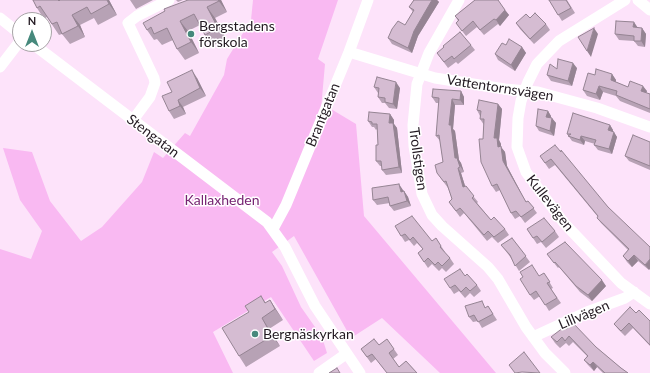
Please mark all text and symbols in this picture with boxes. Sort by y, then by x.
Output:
north arrow [12,12,52,52]
text: N [28,14,36,27]
place label: Bergstadens förskola [199,18,275,50]
marker: Bergstadens förskola [186,29,196,39]
street label: Vattentornsvägen [445,71,555,105]
street label: Brantgatan [303,81,343,149]
street label: Stengatan [123,111,183,161]
street label: Trollstigen [405,127,431,191]
street label: Kullevägen [523,171,577,235]
park label: Kallaxheden [185,192,259,208]
street label: Lillvägen [556,297,612,333]
place label: Bergnäskyrkan [263,326,354,342]
marker: Bergnäskyrkan [250,329,260,339]

